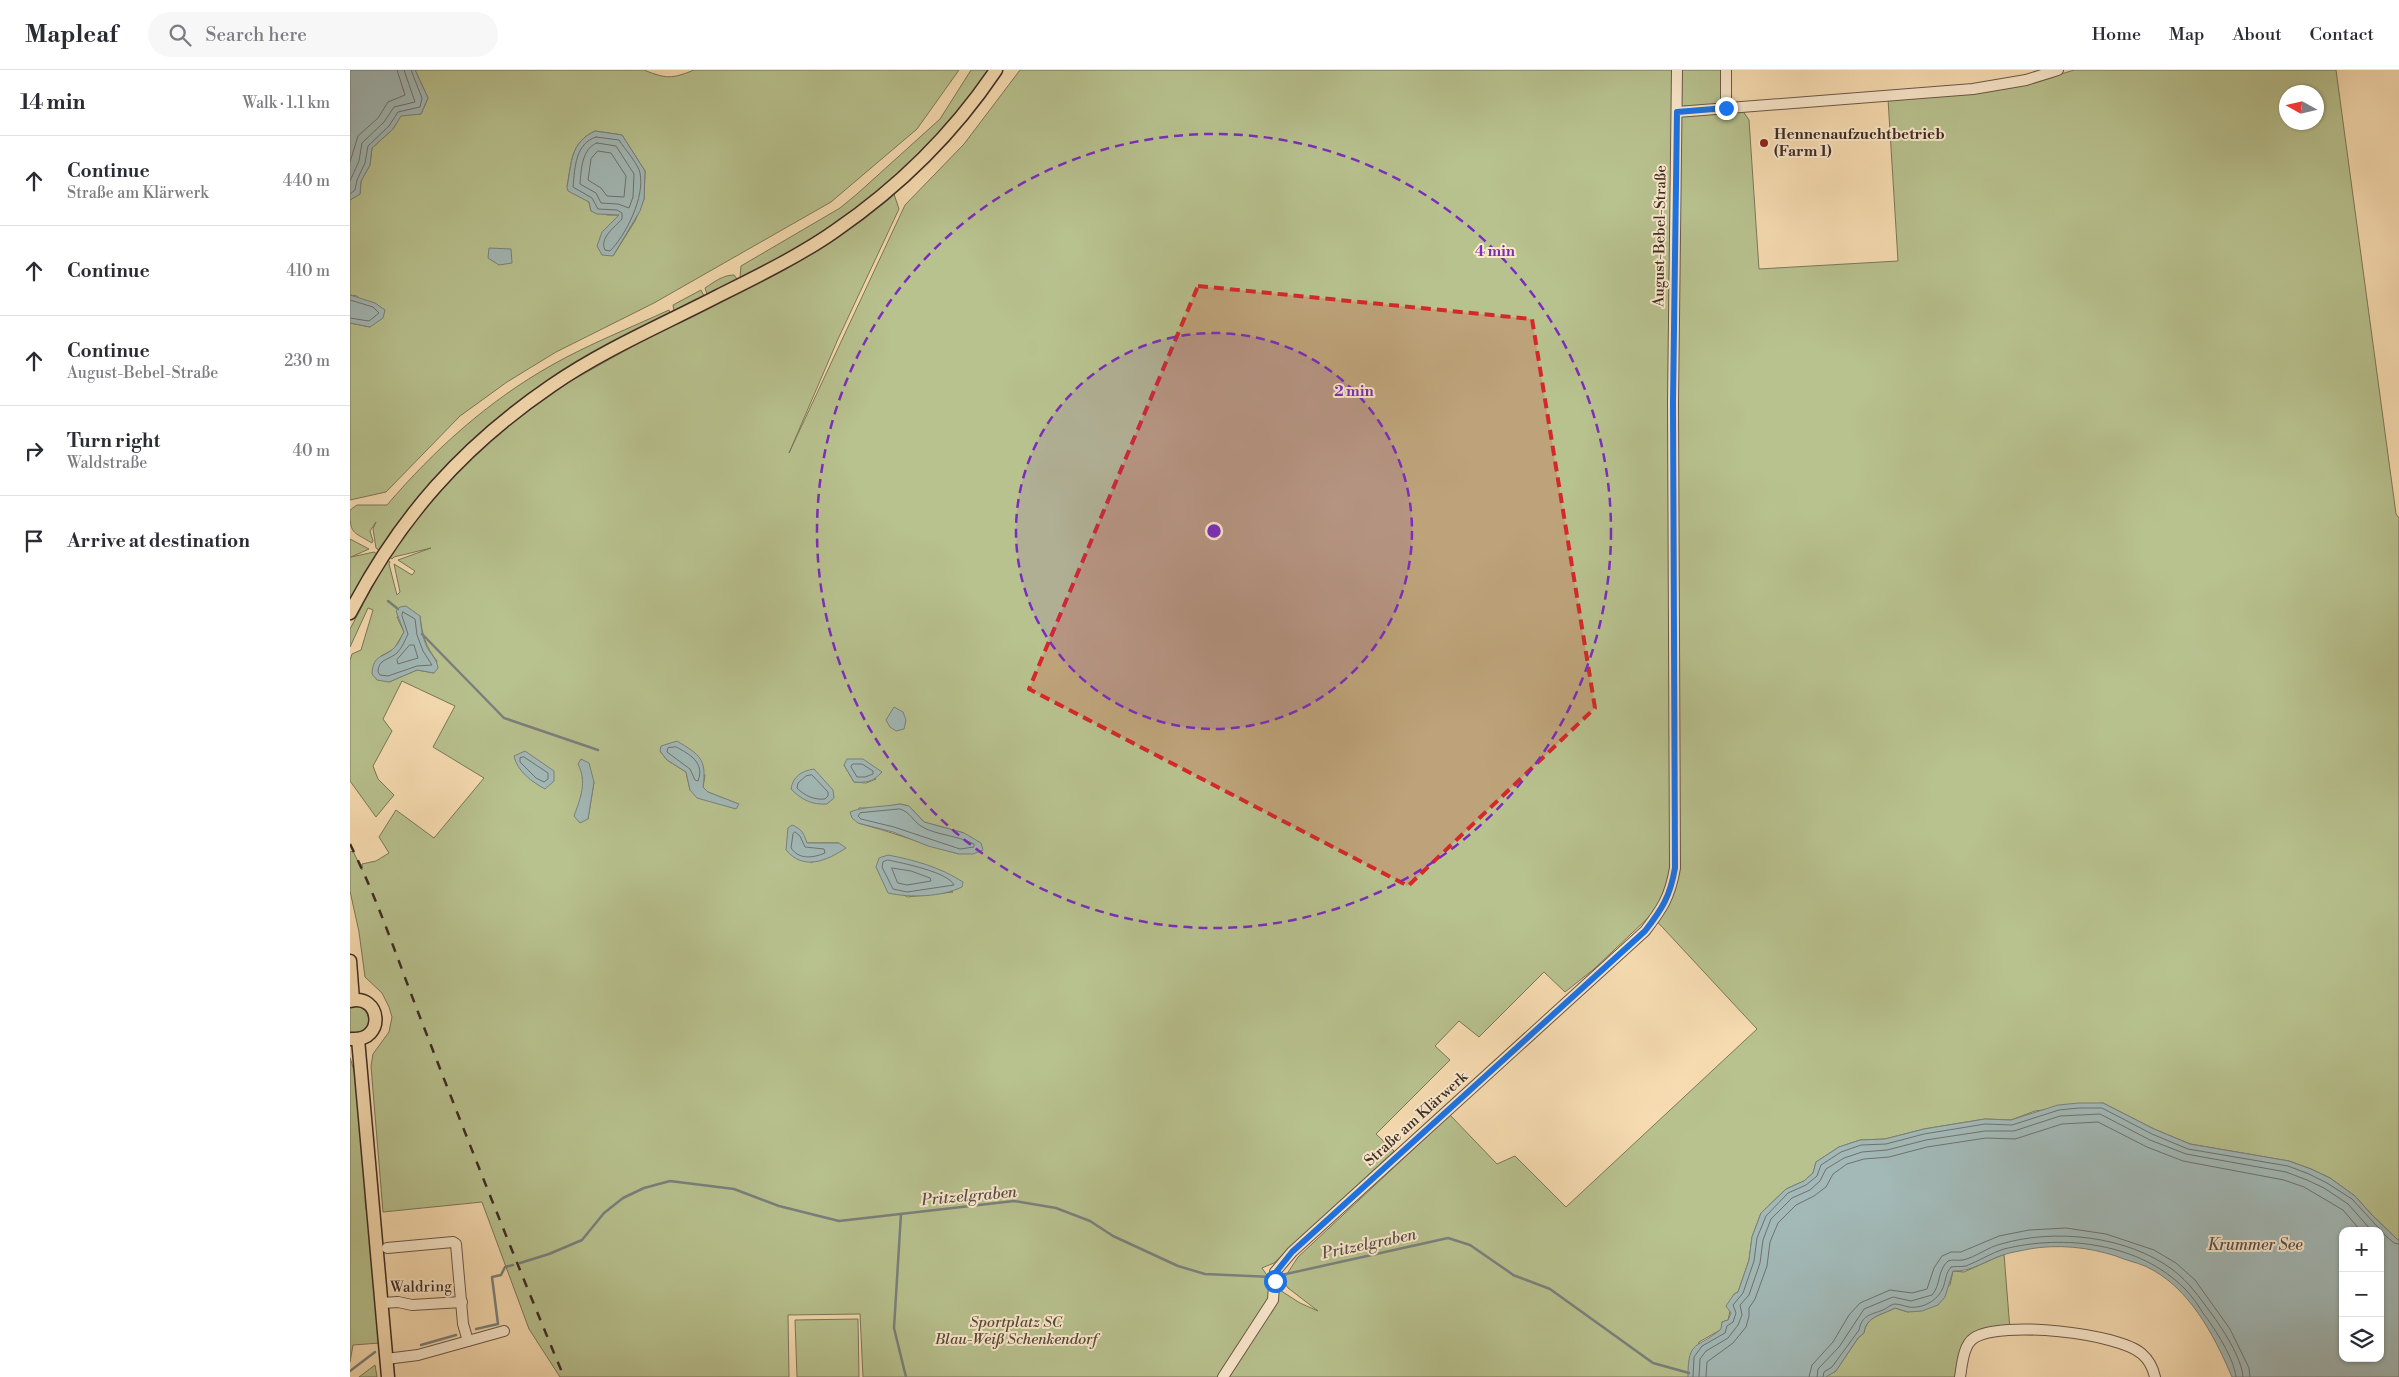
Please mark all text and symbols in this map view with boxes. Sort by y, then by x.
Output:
search box [148,12,498,57]
text: Mapleaf [25,20,118,50]
icon: search [166,21,194,49]
text: Search here [206,23,307,47]
text: Home [2092,23,2141,46]
text: Map [2169,23,2205,46]
text: About [2233,23,2282,46]
text: Contact [2310,23,2374,46]
north arrow [2279,85,2324,130]
text: 14 min [20,90,85,116]
text: Walk · 1.1 km [242,93,330,113]
route end [1715,97,1738,120]
place label: Hennenaufzuchtbetrieb (Farm 1) [1774,125,1945,161]
marker: Hennenaufzuchtbetrieb (Farm 1) [1758,137,1770,149]
text: Continue [67,159,150,183]
street label: August-Bebel-Straße [1649,165,1671,308]
icon: ahead [20,167,48,195]
text: 440 m [283,171,330,191]
text: Straße am Klärwerk [67,183,209,203]
text: 4 min [1475,242,1516,261]
icon: ahead [20,257,48,285]
text: Continue [67,259,150,283]
text: 410 m [286,261,330,281]
text: Continue [67,339,150,363]
icon: ahead [20,347,48,375]
text: 230 m [284,351,330,371]
text: August-Bebel-Straße [67,363,218,383]
text: 2 min [1334,382,1374,401]
text: Turn right [67,429,160,453]
icon: right [20,437,48,465]
text: 40 m [293,441,330,461]
text: Waldstraße [67,453,147,473]
centre of rings [1205,522,1223,540]
icon: arrive [20,527,48,555]
text: Arrive at destination [67,529,250,553]
street label: Straße am Klärwerk [1360,1067,1473,1170]
water label: Pritzelgraben [919,1182,1019,1210]
water label: Pritzelgraben [1319,1224,1419,1264]
map controls [2339,1227,2384,1362]
button: + [2339,1227,2384,1272]
water label: Krummer See [2207,1235,2303,1255]
route start [1264,1270,1287,1293]
button: − [2339,1272,2384,1317]
street label: Waldring [389,1277,452,1297]
park label: Sportplatz SC Blau-Weiß Schenkendorf [934,1313,1101,1349]
button: layers [2339,1317,2384,1362]

